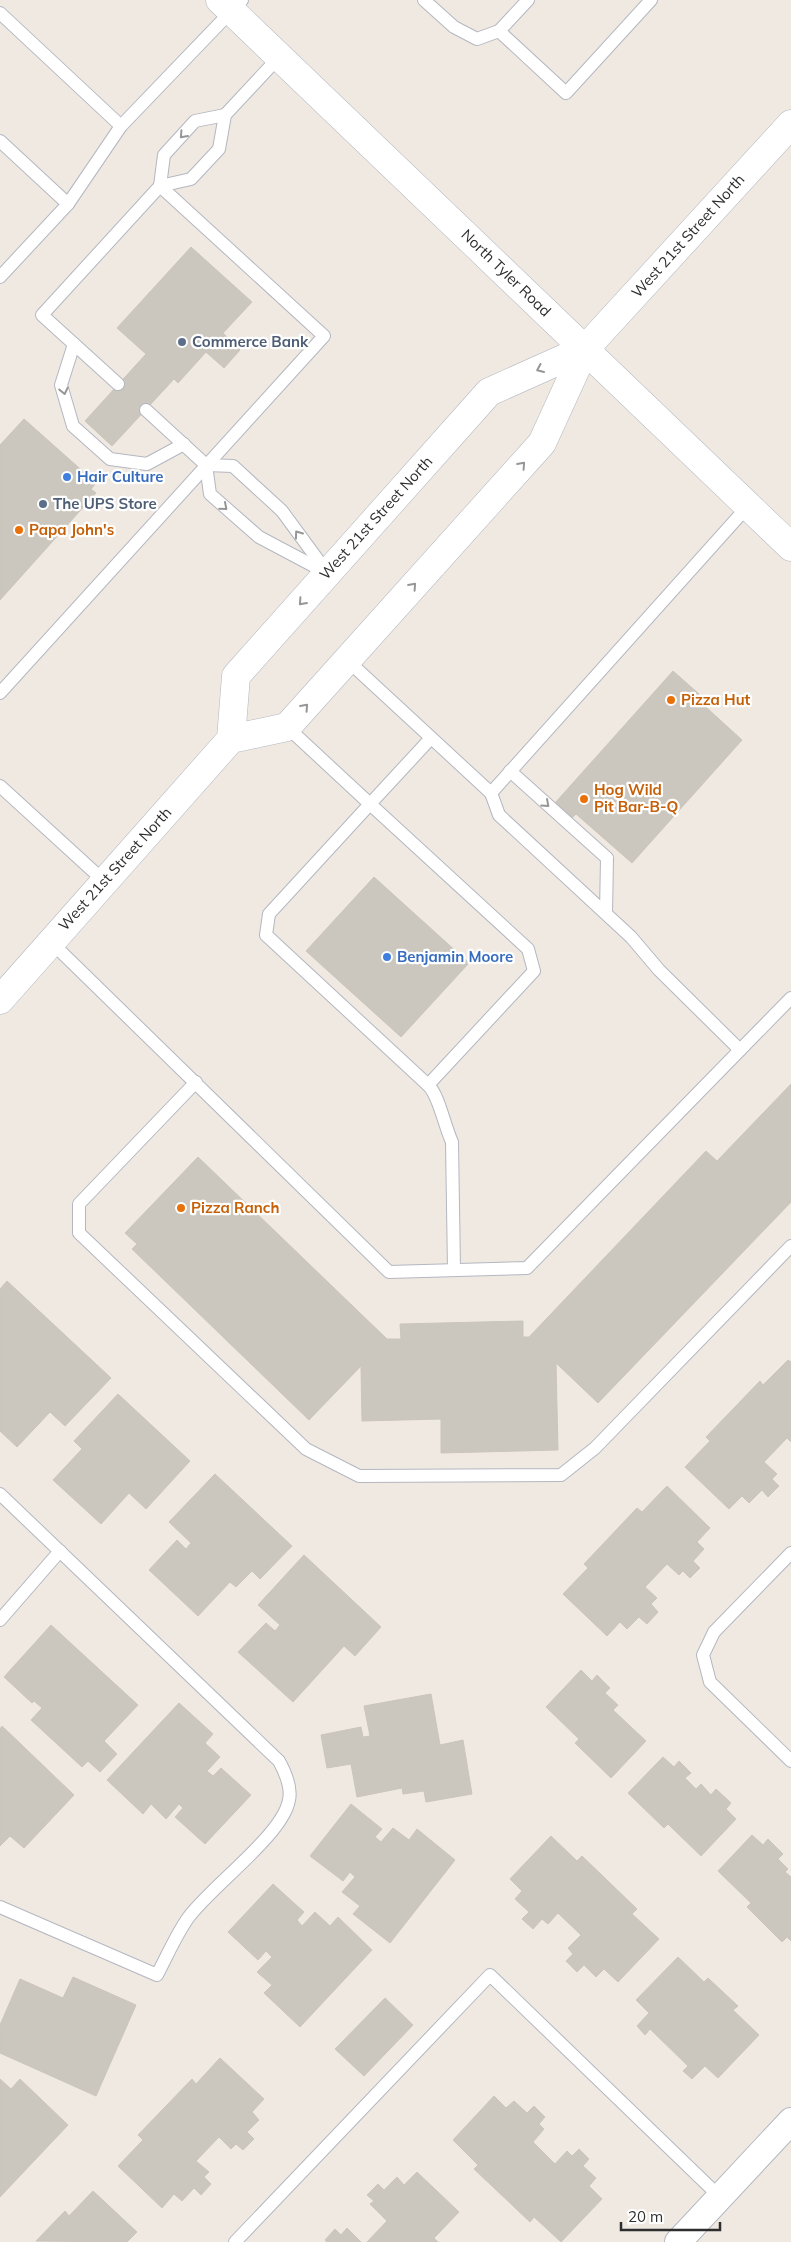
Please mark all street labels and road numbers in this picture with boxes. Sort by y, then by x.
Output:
street label: West 21st Street North [627,170,748,302]
street label: North Tyler Road [457,225,555,320]
street label: West 21st Street North [315,452,436,584]
street label: West 21st Street North [54,803,175,935]

